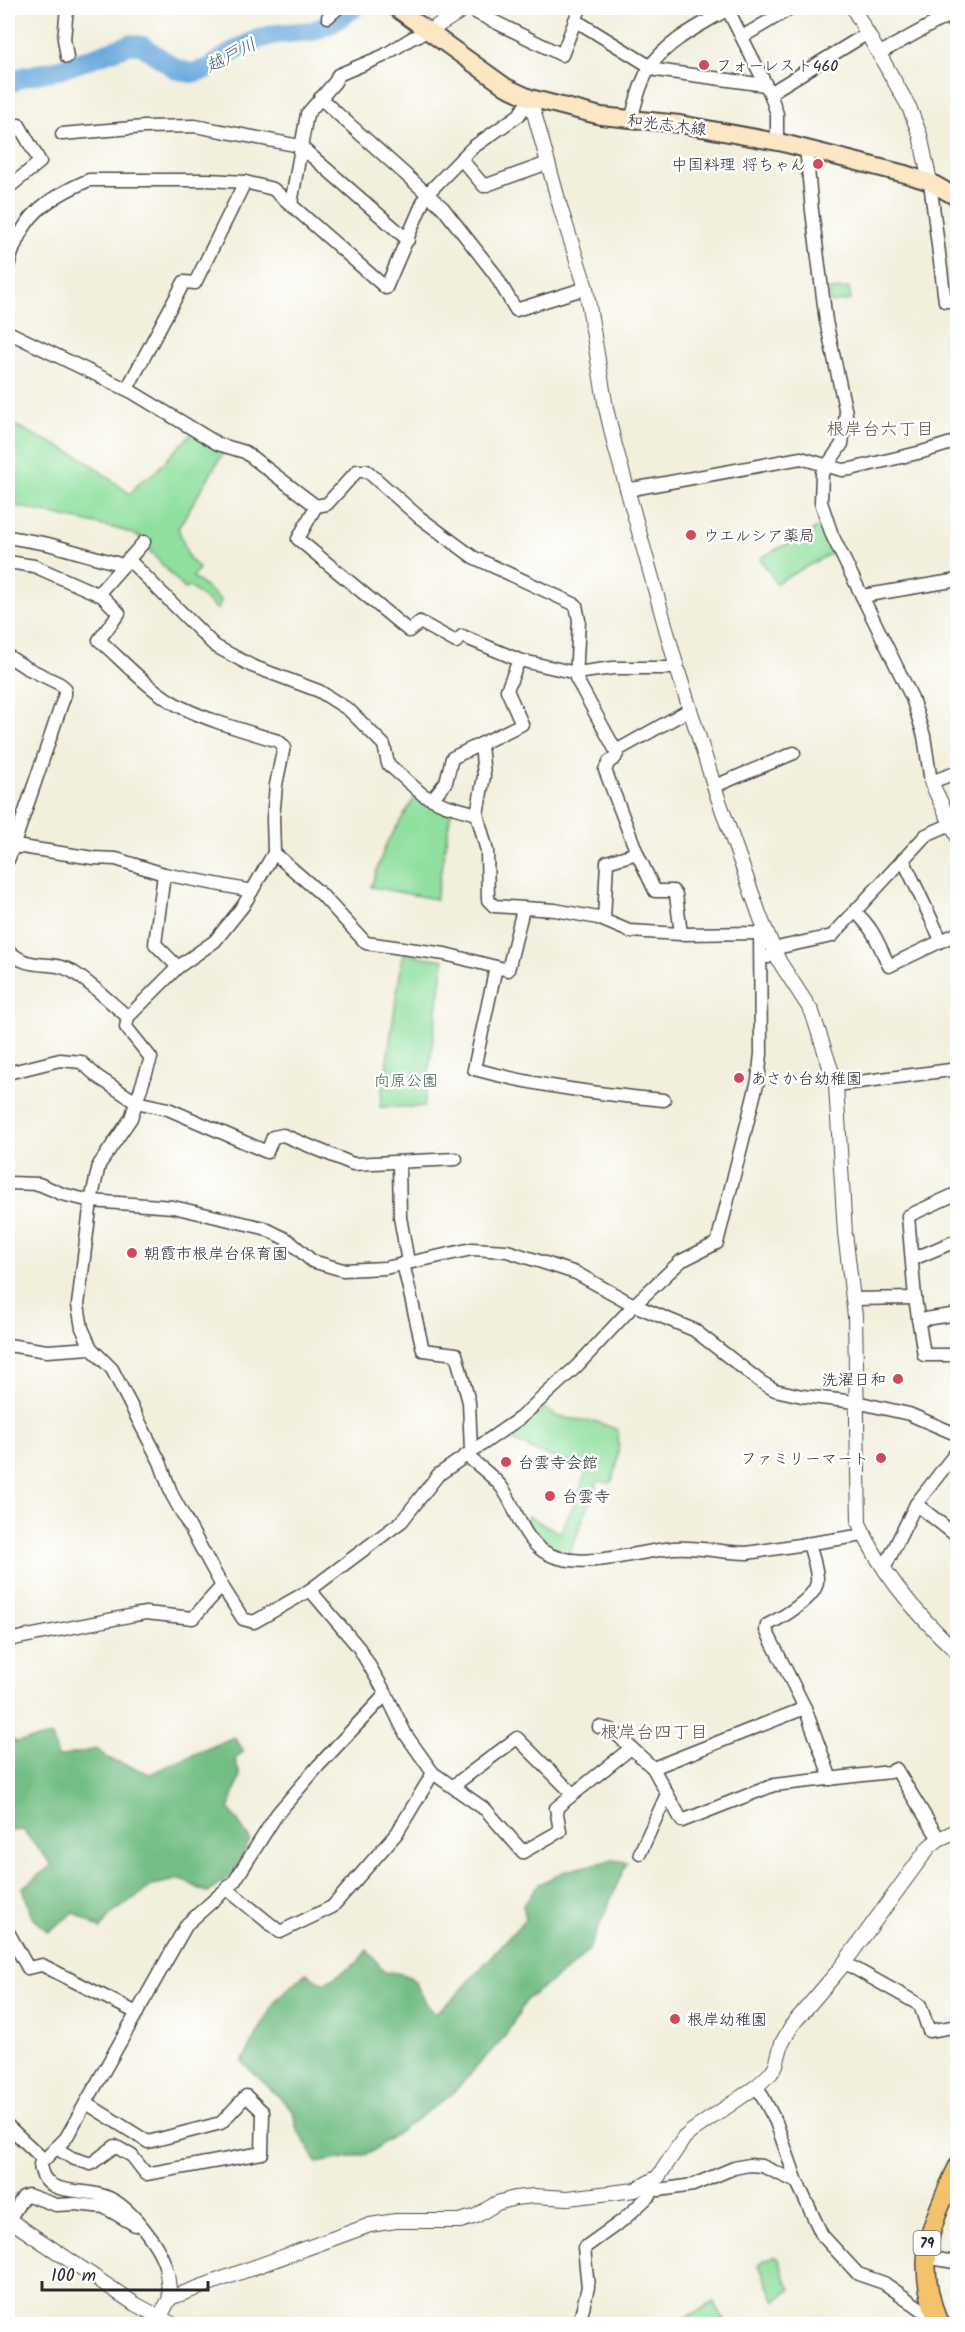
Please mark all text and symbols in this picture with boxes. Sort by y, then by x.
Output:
water label: 越戸川 [200,31,262,82]
place label: フォーレスト460 [716,54,838,79]
marker: フォーレスト460 [697,58,711,72]
street label: 和光志木線 [626,108,708,143]
place label: 中国料理 将ちゃん [672,153,806,178]
marker: 中国料理 将ちゃん [811,157,825,171]
district label: 根岸台六丁目 [826,416,934,445]
place label: ウエルシア薬局 [703,524,815,549]
marker: ウエルシア薬局 [684,528,698,542]
place label: あさか台幼稚園 [751,1067,862,1092]
park label: 向原公園 [374,1069,438,1094]
marker: あさか台幼稚園 [732,1071,746,1085]
place label: 朝霞市根岸台保育園 [144,1242,288,1267]
marker: 朝霞市根岸台保育園 [125,1246,139,1260]
place label: 洗濯日和 [822,1368,886,1393]
marker: 洗濯日和 [891,1372,905,1386]
place label: ファミリーマート [741,1447,869,1472]
place label: 台雲寺会館 [518,1451,598,1476]
marker: ファミリーマート [874,1451,888,1465]
marker: 台雲寺会館 [499,1455,513,1469]
place label: 台雲寺 [562,1485,610,1510]
marker: 台雲寺 [543,1489,557,1503]
district label: 根岸台四丁目 [600,1719,708,1748]
place label: 根岸幼稚園 [687,2008,767,2033]
marker: 根岸幼稚園 [668,2012,682,2026]
road number: 79 [914,2231,940,2255]
scale bar [42,2254,208,2292]
text: 100 m [51,2262,96,2291]

